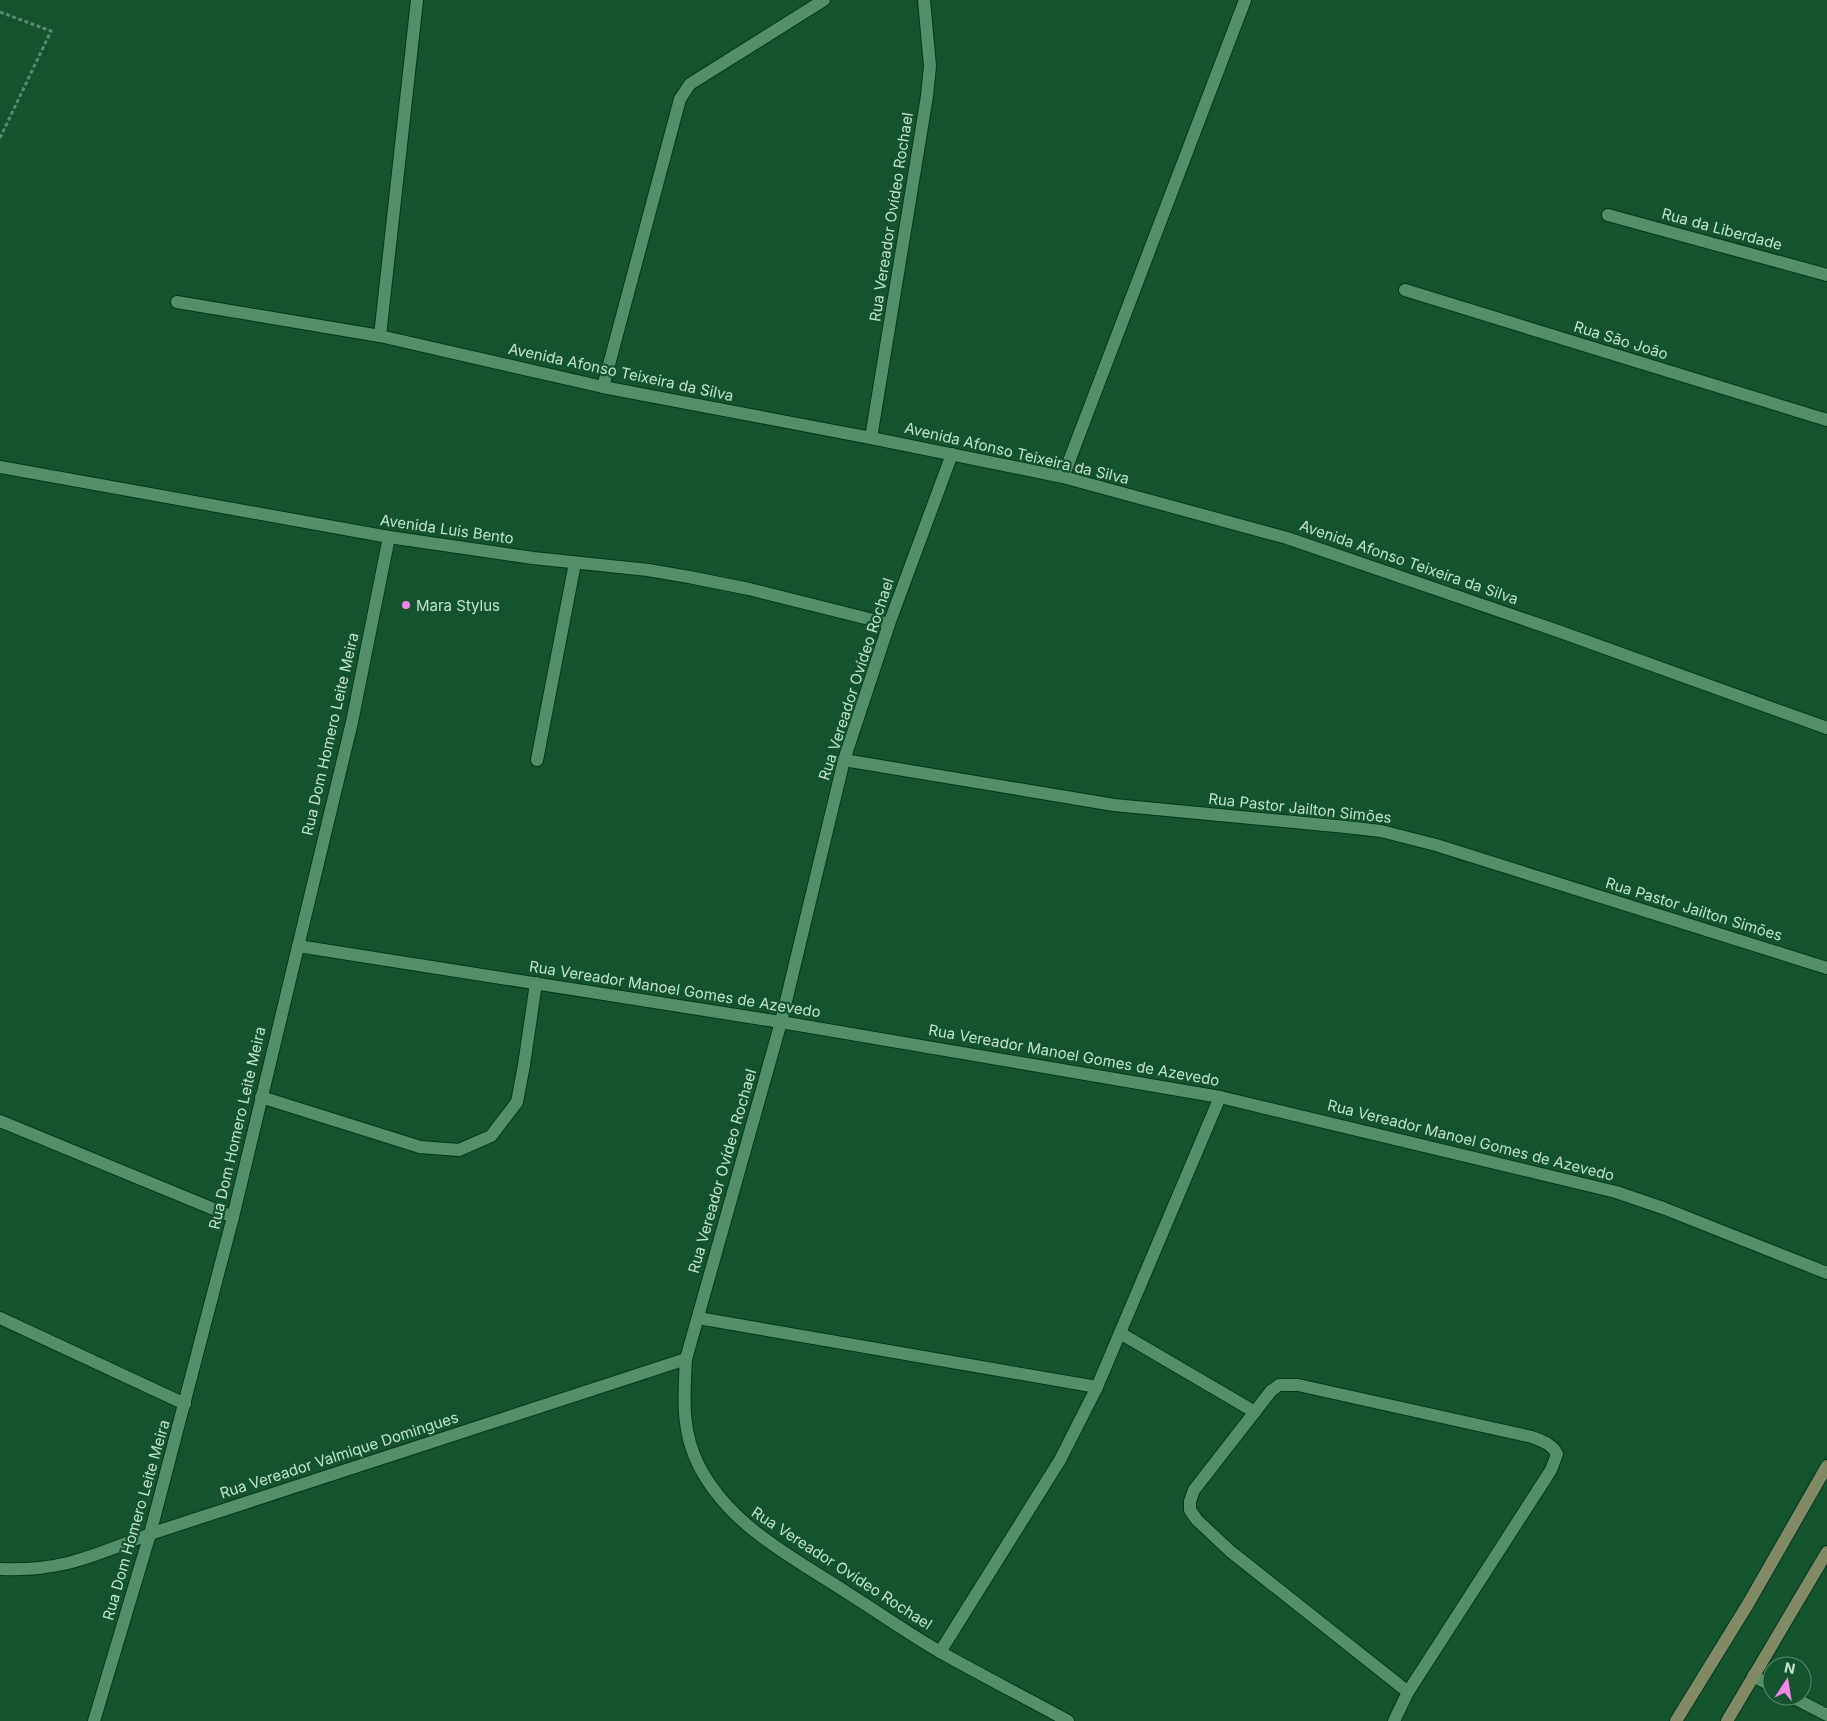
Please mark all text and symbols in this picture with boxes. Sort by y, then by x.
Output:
street label: Rua Vereador Ovídeo Rochael [865,111,917,323]
street label: Rua da Liberdade [1660,204,1784,254]
street label: Rua São João [1572,317,1670,363]
street label: Avenida Afonso Teixeira da Silva [507,339,735,405]
street label: Avenida Afonso Teixeira da Silva [903,418,1131,488]
street label: Avenida Luis Bento [379,510,515,548]
street label: Avenida Afonso Teixeira da Silva [1297,516,1521,608]
street label: Rua Vereador Ovídeo Rochael [814,575,898,783]
place label: Mara Stylus [416,596,500,615]
marker: Mara Stylus [400,599,412,611]
street label: Rua Dom Homero Leite Meira [297,631,363,837]
street label: Rua Pastor Jailton Simões [1207,789,1393,827]
street label: Rua Pastor Jailton Simões [1603,873,1785,945]
street label: Rua Vereador Manoel Gomes de Azevedo [528,957,822,1021]
street label: Rua Vereador Manoel Gomes de Azevedo [927,1020,1221,1090]
street label: Rua Dom Homero Leite Meira [204,1025,270,1231]
street label: Rua Vereador Ovídeo Rochael [684,1067,760,1275]
street label: Rua Vereador Manoel Gomes de Azevedo [1326,1095,1616,1185]
street label: Rua Vereador Valmique Domingues [217,1407,461,1503]
street label: Rua Dom Homero Leite Meira [98,1418,174,1622]
street label: Rua Vereador Ovídeo Rochael [748,1502,936,1634]
north arrow [1762,1656,1812,1706]
text: N [1783,1658,1797,1677]

